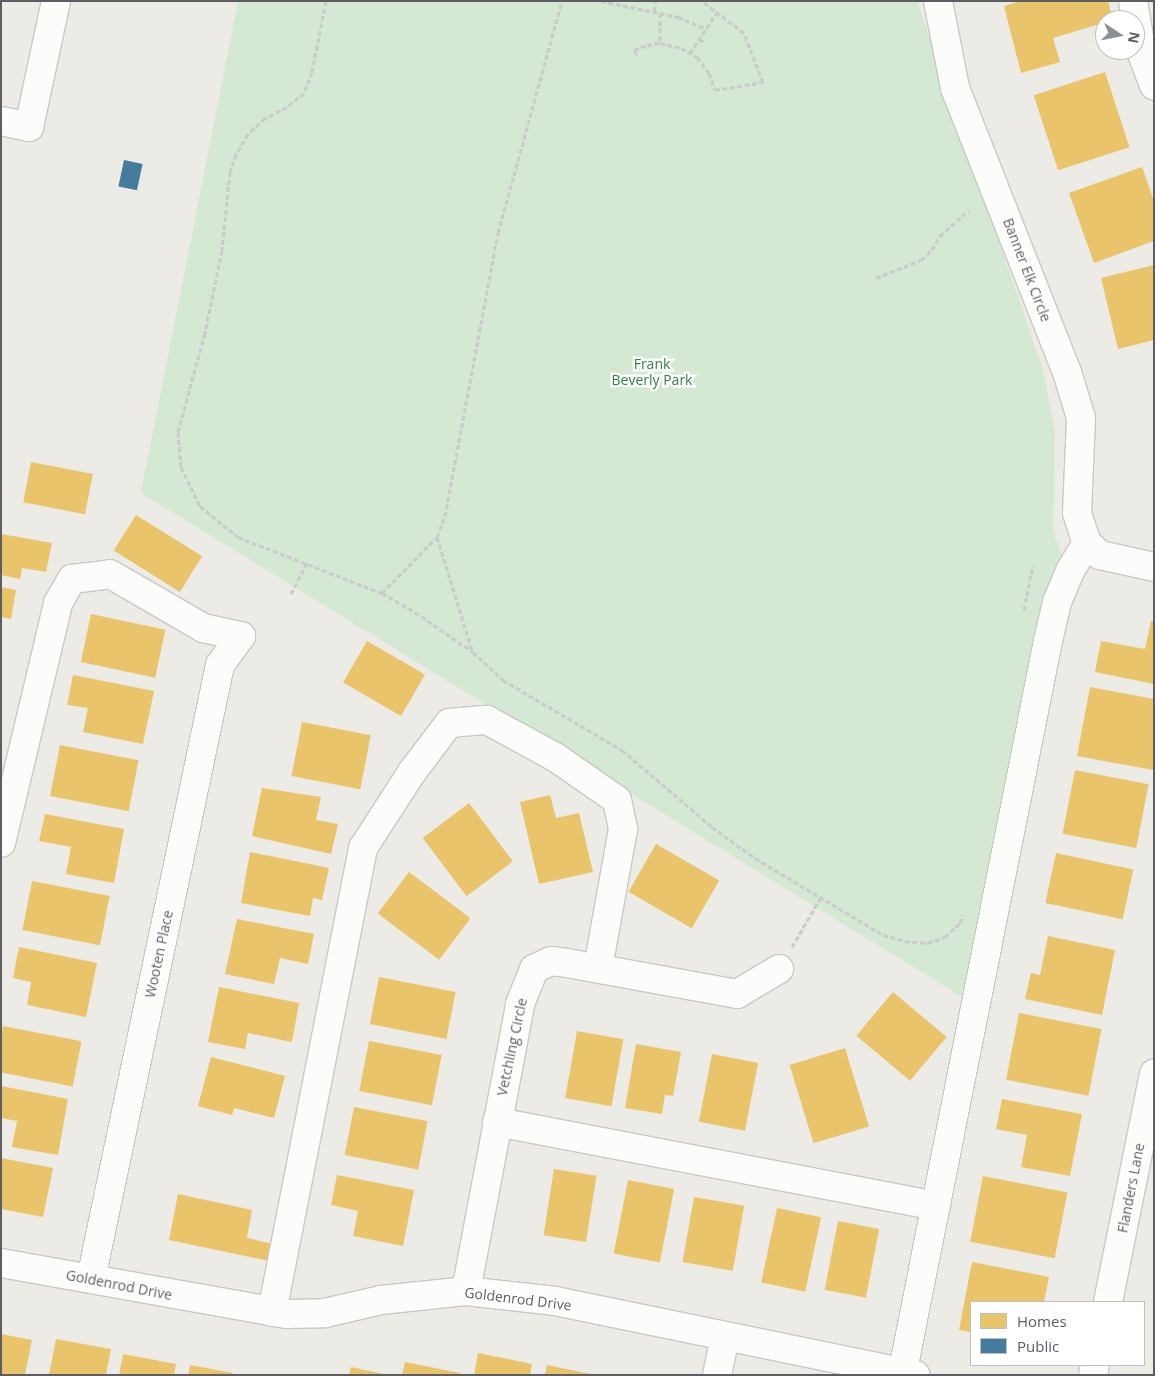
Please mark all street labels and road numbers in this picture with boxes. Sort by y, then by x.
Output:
street label: Banner Elk Circle [1000,216,1054,324]
street label: Wooten Place [142,909,176,999]
street label: Vetchling Circle [493,997,531,1097]
street label: Flanders Lane [1114,1142,1148,1234]
street label: Goldenrod Drive [65,1266,173,1304]
street label: Goldenrod Drive [463,1284,573,1314]

